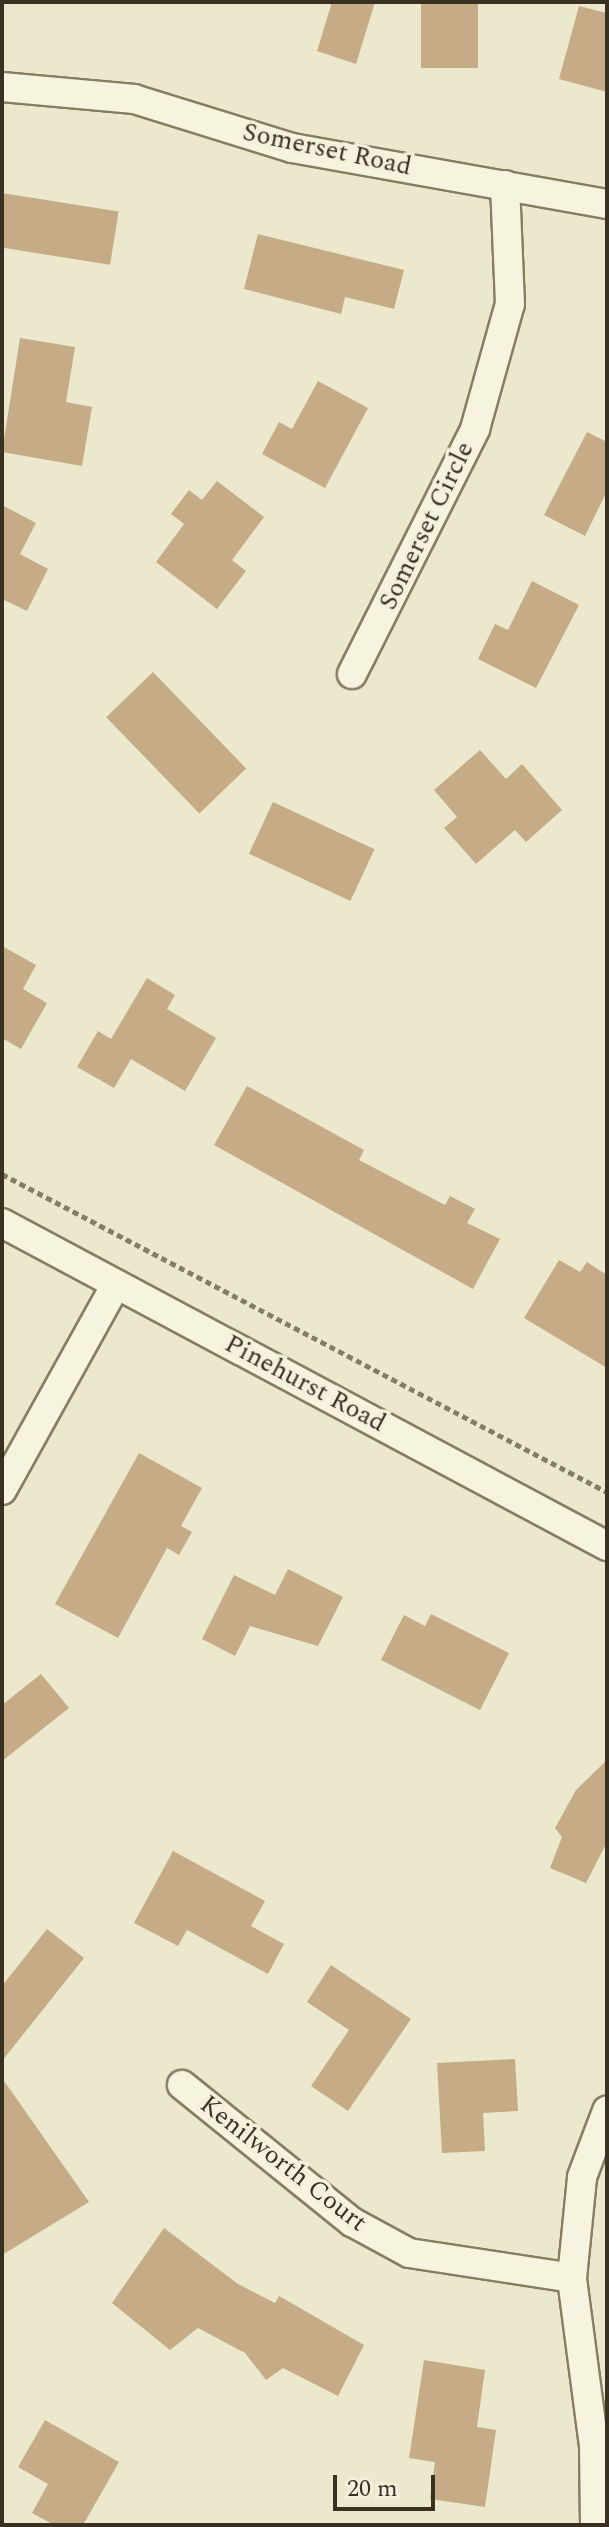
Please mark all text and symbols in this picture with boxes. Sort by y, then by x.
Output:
street label: Somerset Road [240,117,414,183]
street label: Somerset Circle [373,437,481,615]
street label: Pinehurst Road [219,1328,391,1440]
street label: Kenilworth Court [193,2089,373,2239]
scale bar [337,2459,439,2509]
text: 20 m [347,2471,398,2507]

